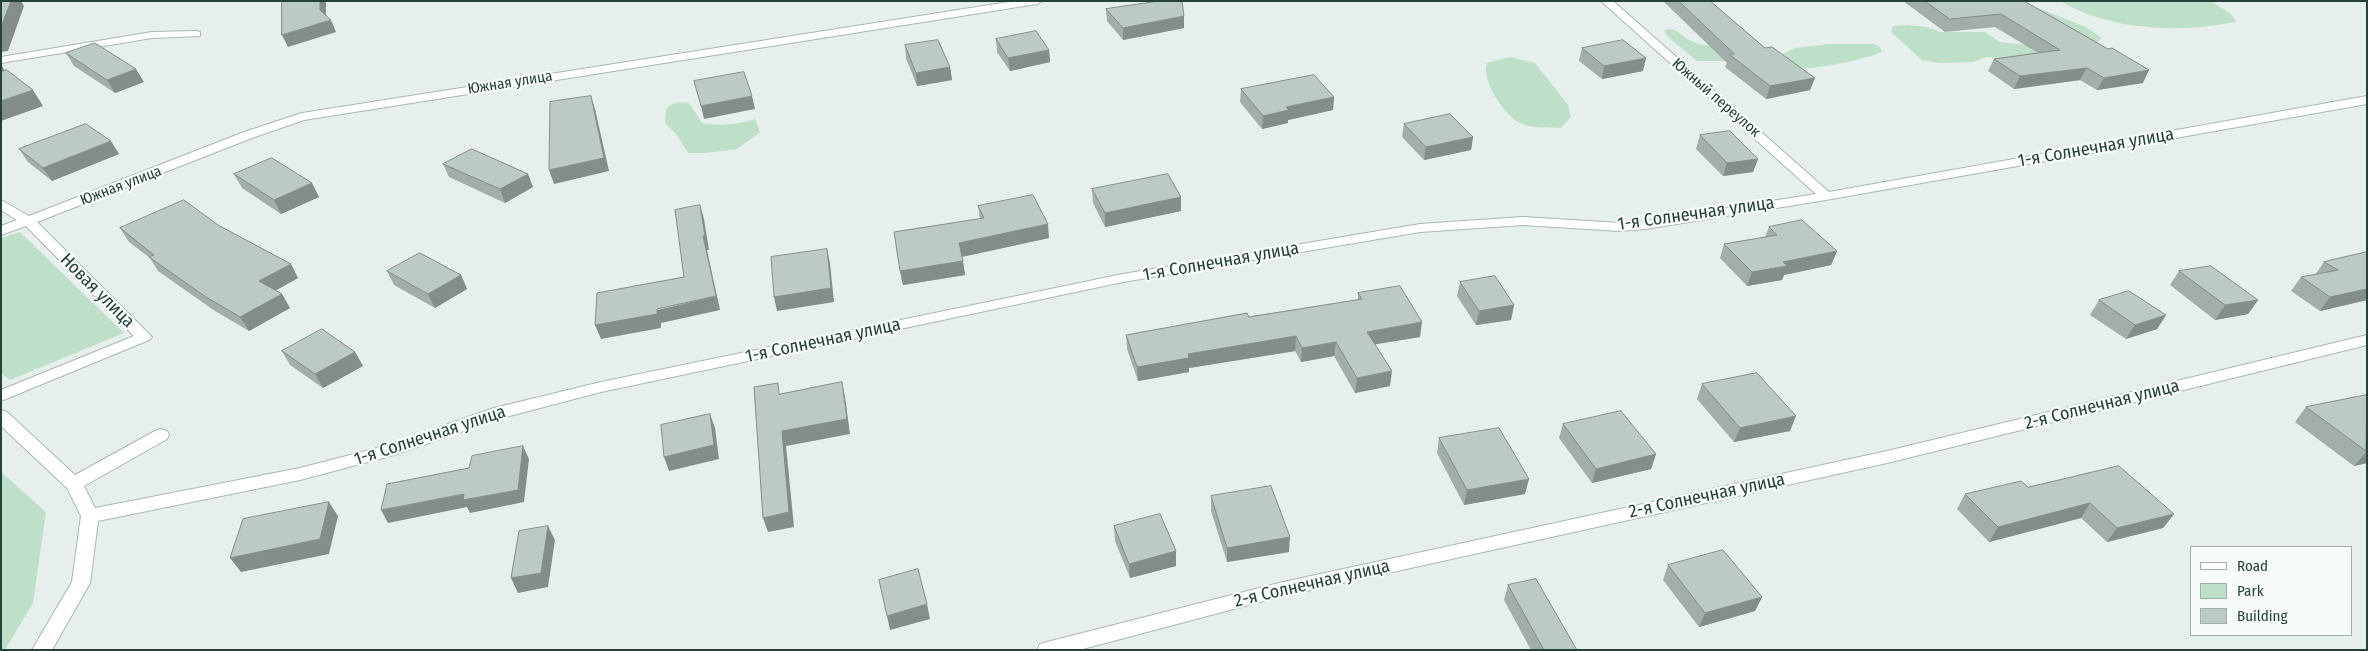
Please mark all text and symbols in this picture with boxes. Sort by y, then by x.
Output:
street label: Южный переулок [1668,55,1764,141]
street label: Южная улица [466,67,554,99]
street label: 1-я Солнечная улица [2016,124,2176,172]
street label: Южная улица [78,162,164,210]
street label: 1-я Солнечная улица [1616,192,1776,236]
street label: 1-я Солнечная улица [1141,238,1301,286]
street label: Новая улица [55,249,139,333]
street label: 1-я Солнечная улица [744,314,902,368]
street label: 2-я Солнечная улица [2022,375,2182,435]
street label: 1-я Солнечная улица [352,401,508,471]
street label: 2-я Солнечная улица [1627,469,1787,523]
legend [2190,546,2353,636]
street label: 2-я Солнечная улица [1232,556,1392,612]
text: Road [2237,557,2268,575]
text: Park [2237,582,2264,600]
text: Building [2237,607,2288,625]

